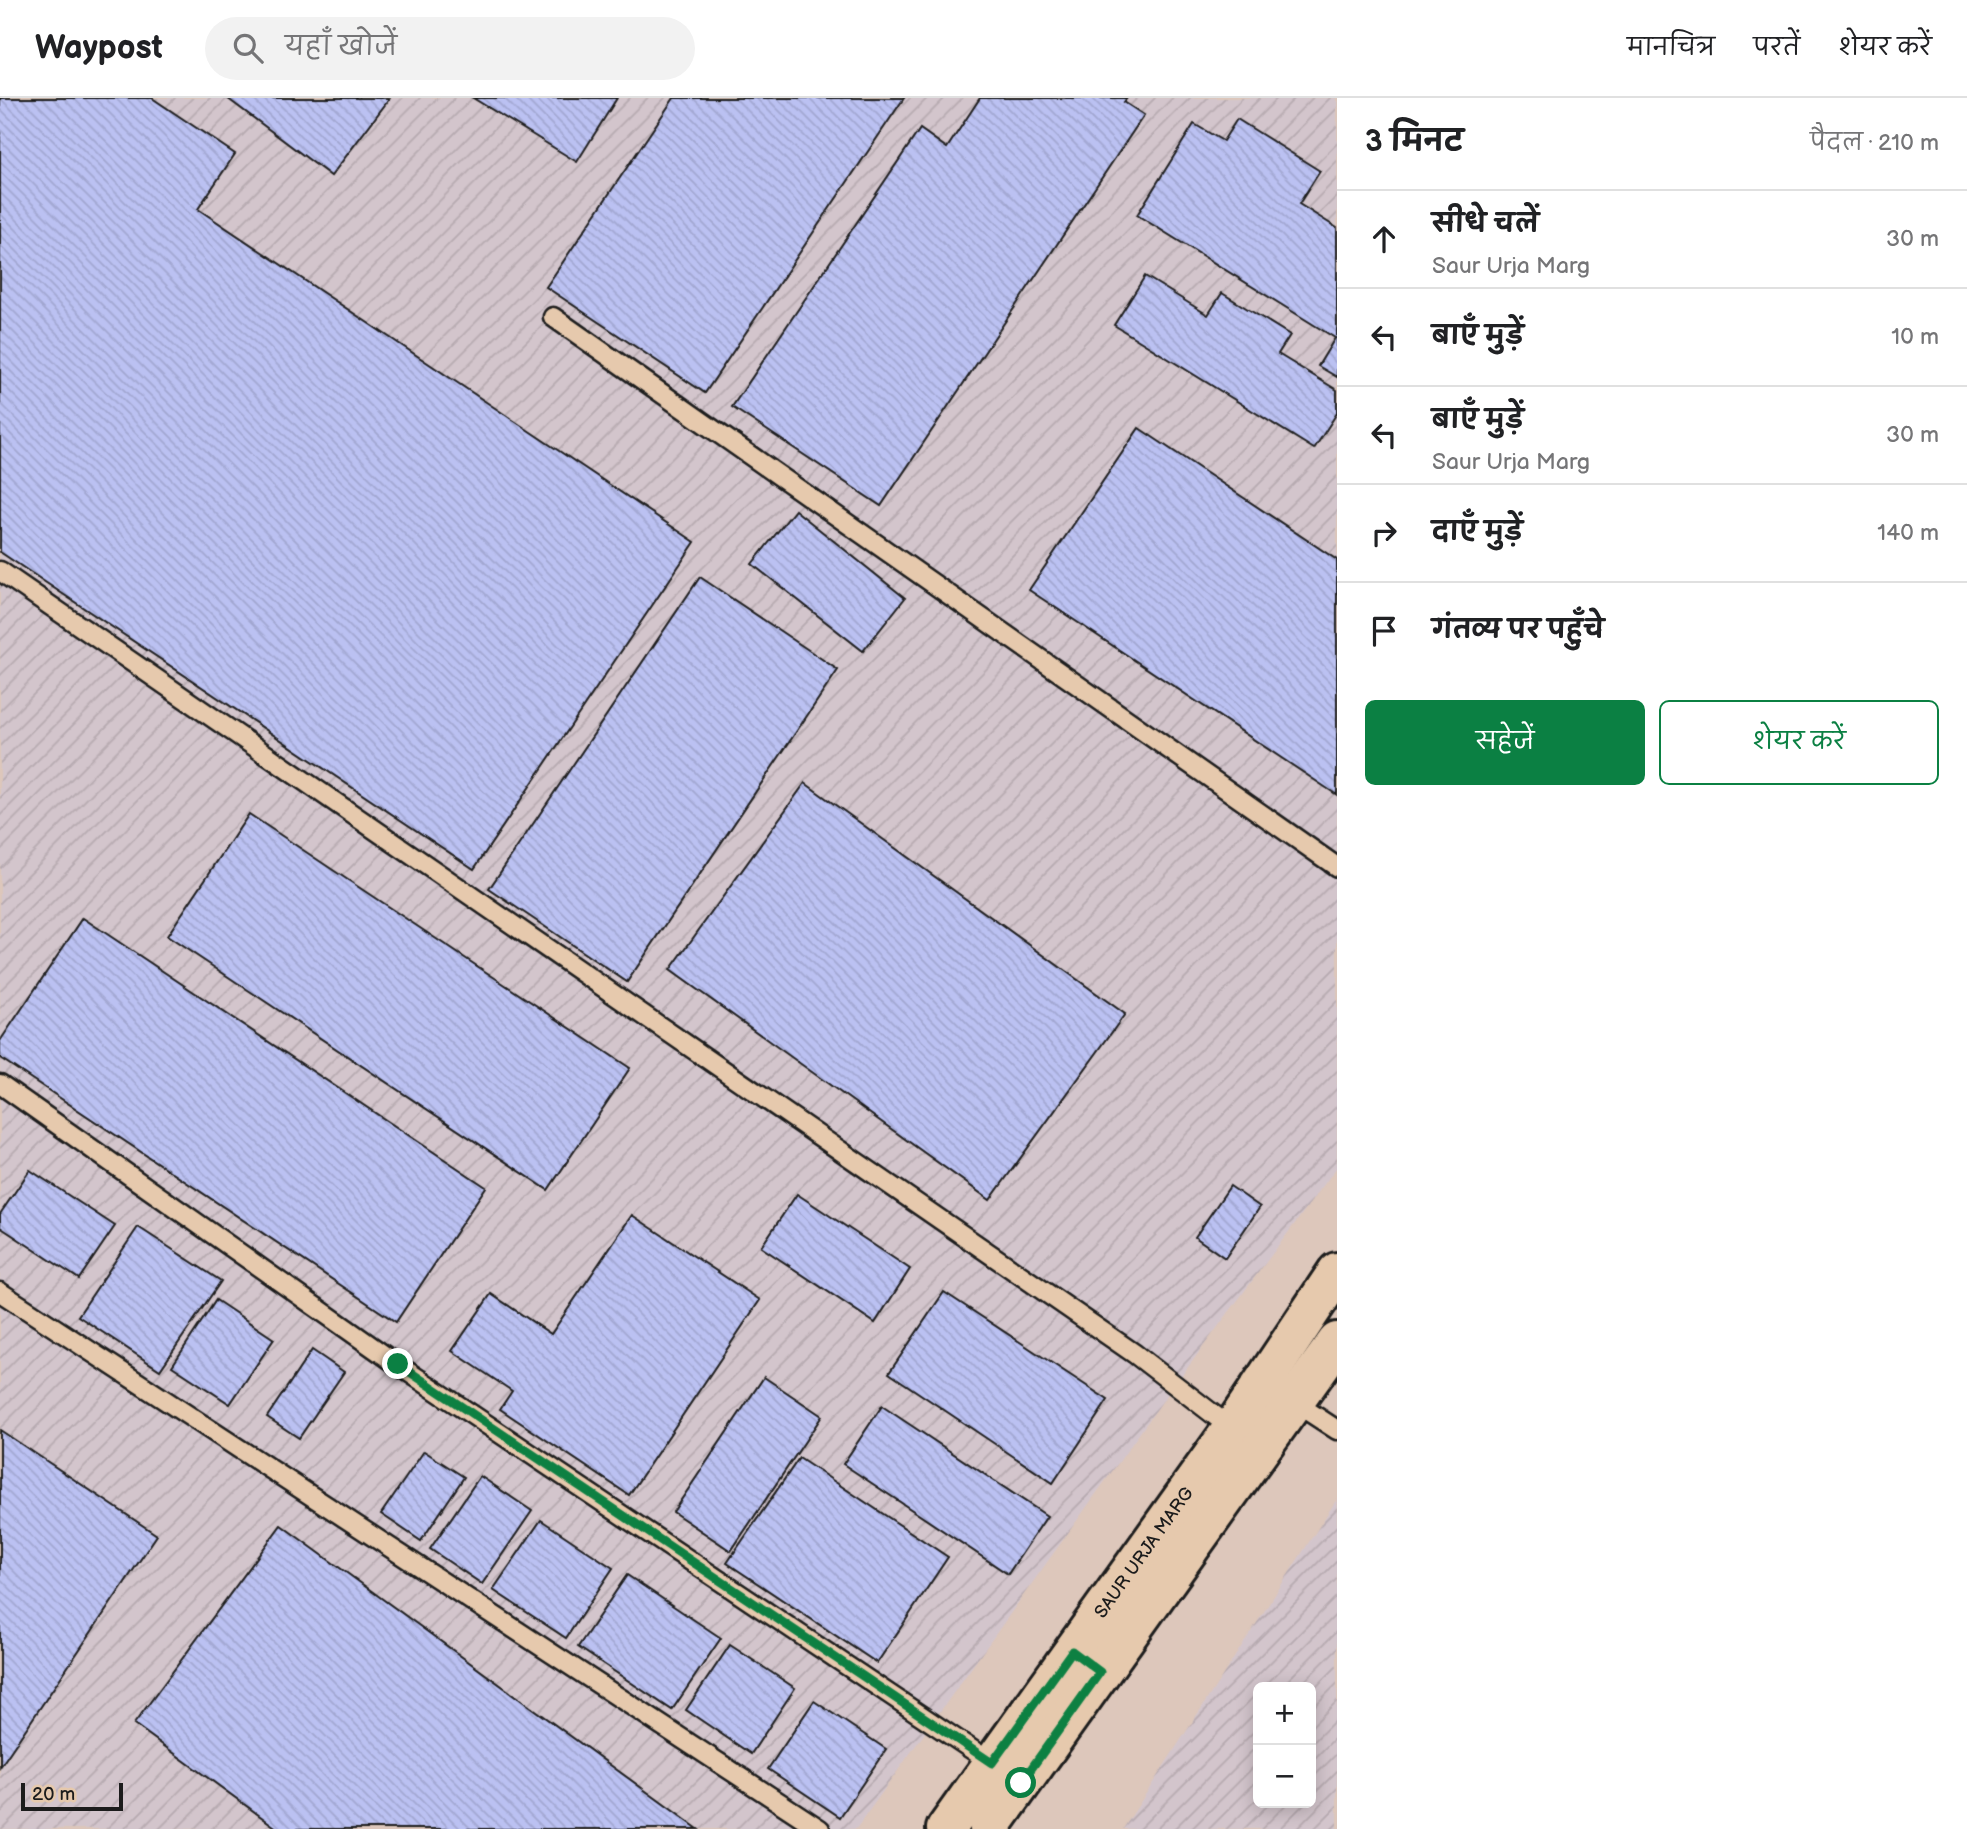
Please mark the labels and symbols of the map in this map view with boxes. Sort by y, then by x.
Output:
route end [382,1348,413,1379]
street label: SAUR URJA MARG [1090,1483,1198,1622]
route start [1005,1767,1036,1798]
scale bar [21,1780,122,1812]

